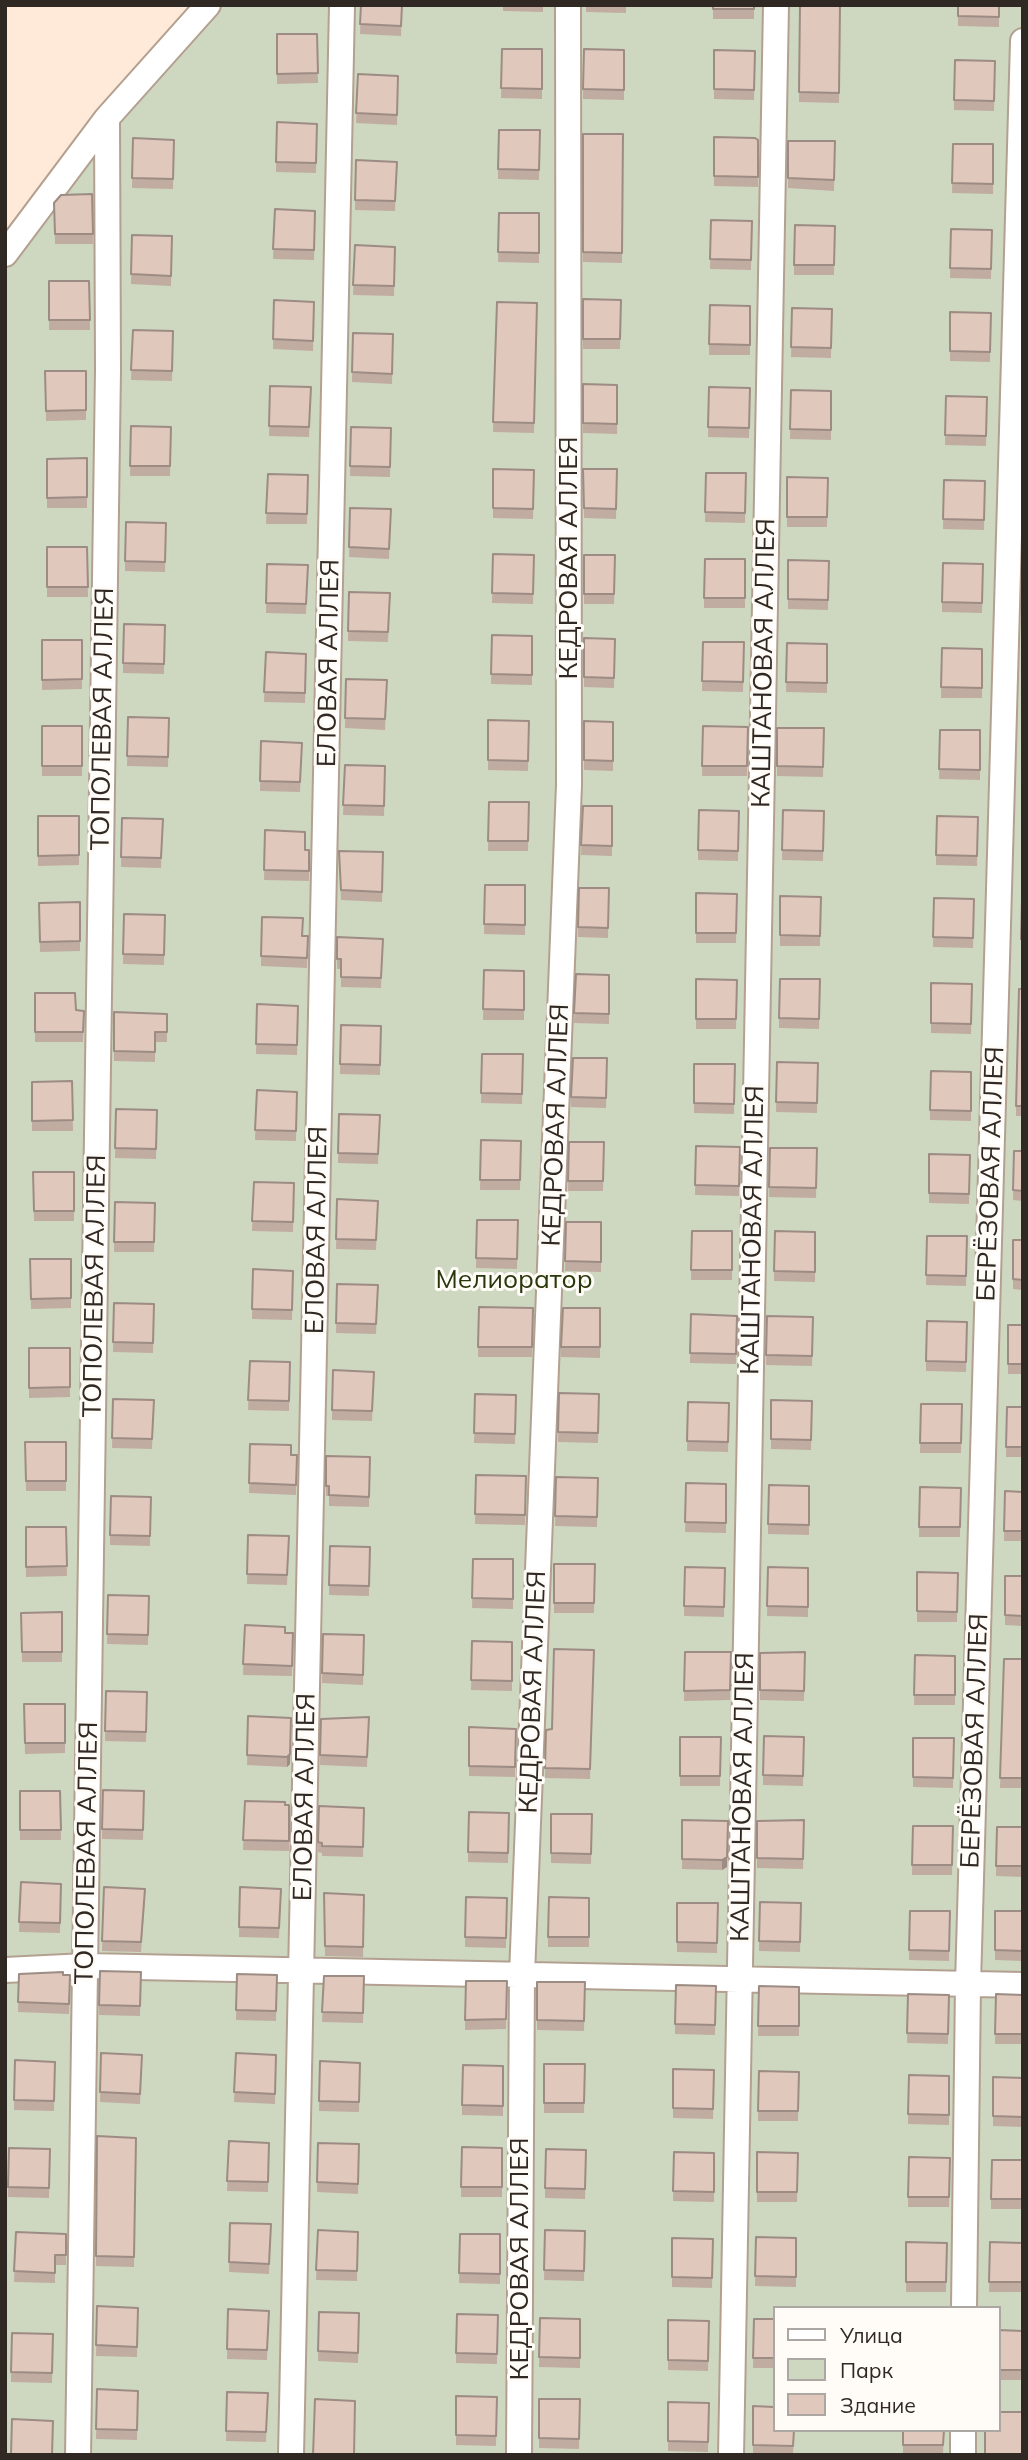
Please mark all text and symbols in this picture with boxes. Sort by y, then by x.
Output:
street label: КЕДРОВАЯ АЛЛЕЯ [553,436,585,680]
street label: КАШТАНОВАЯ АЛЛЕЯ [746,518,782,808]
street label: ЕЛОВАЯ АЛЛЕЯ [312,559,346,767]
street label: ТОПОЛЕВАЯ АЛЛЕЯ [85,587,121,851]
street label: КЕДРОВАЯ АЛЛЕЯ [536,1003,576,1247]
street label: БЕРЁЗОВАЯ АЛЛЕЯ [971,1046,1011,1302]
street label: КАШТАНОВАЯ АЛЛЕЯ [735,1085,771,1375]
street label: ЕЛОВАЯ АЛЛЕЯ [300,1126,334,1334]
street label: ТОПОЛЕВАЯ АЛЛЕЯ [77,1154,113,1418]
park label: Мелиоратор [435,1264,593,1296]
street label: КЕДРОВАЯ АЛЛЕЯ [513,1570,553,1814]
street label: БЕРЁЗОВАЯ АЛЛЕЯ [955,1613,995,1869]
street label: КАШТАНОВАЯ АЛЛЕЯ [725,1652,761,1942]
street label: ЕЛОВАЯ АЛЛЕЯ [288,1693,322,1901]
street label: ТОПОЛЕВАЯ АЛЛЕЯ [69,1721,105,1985]
street label: КЕДРОВАЯ АЛЛЕЯ [504,2137,536,2381]
legend [772,2306,1000,2432]
text: Улица [840,2322,903,2348]
text: Парк [840,2357,893,2383]
text: Здание [840,2392,916,2418]

